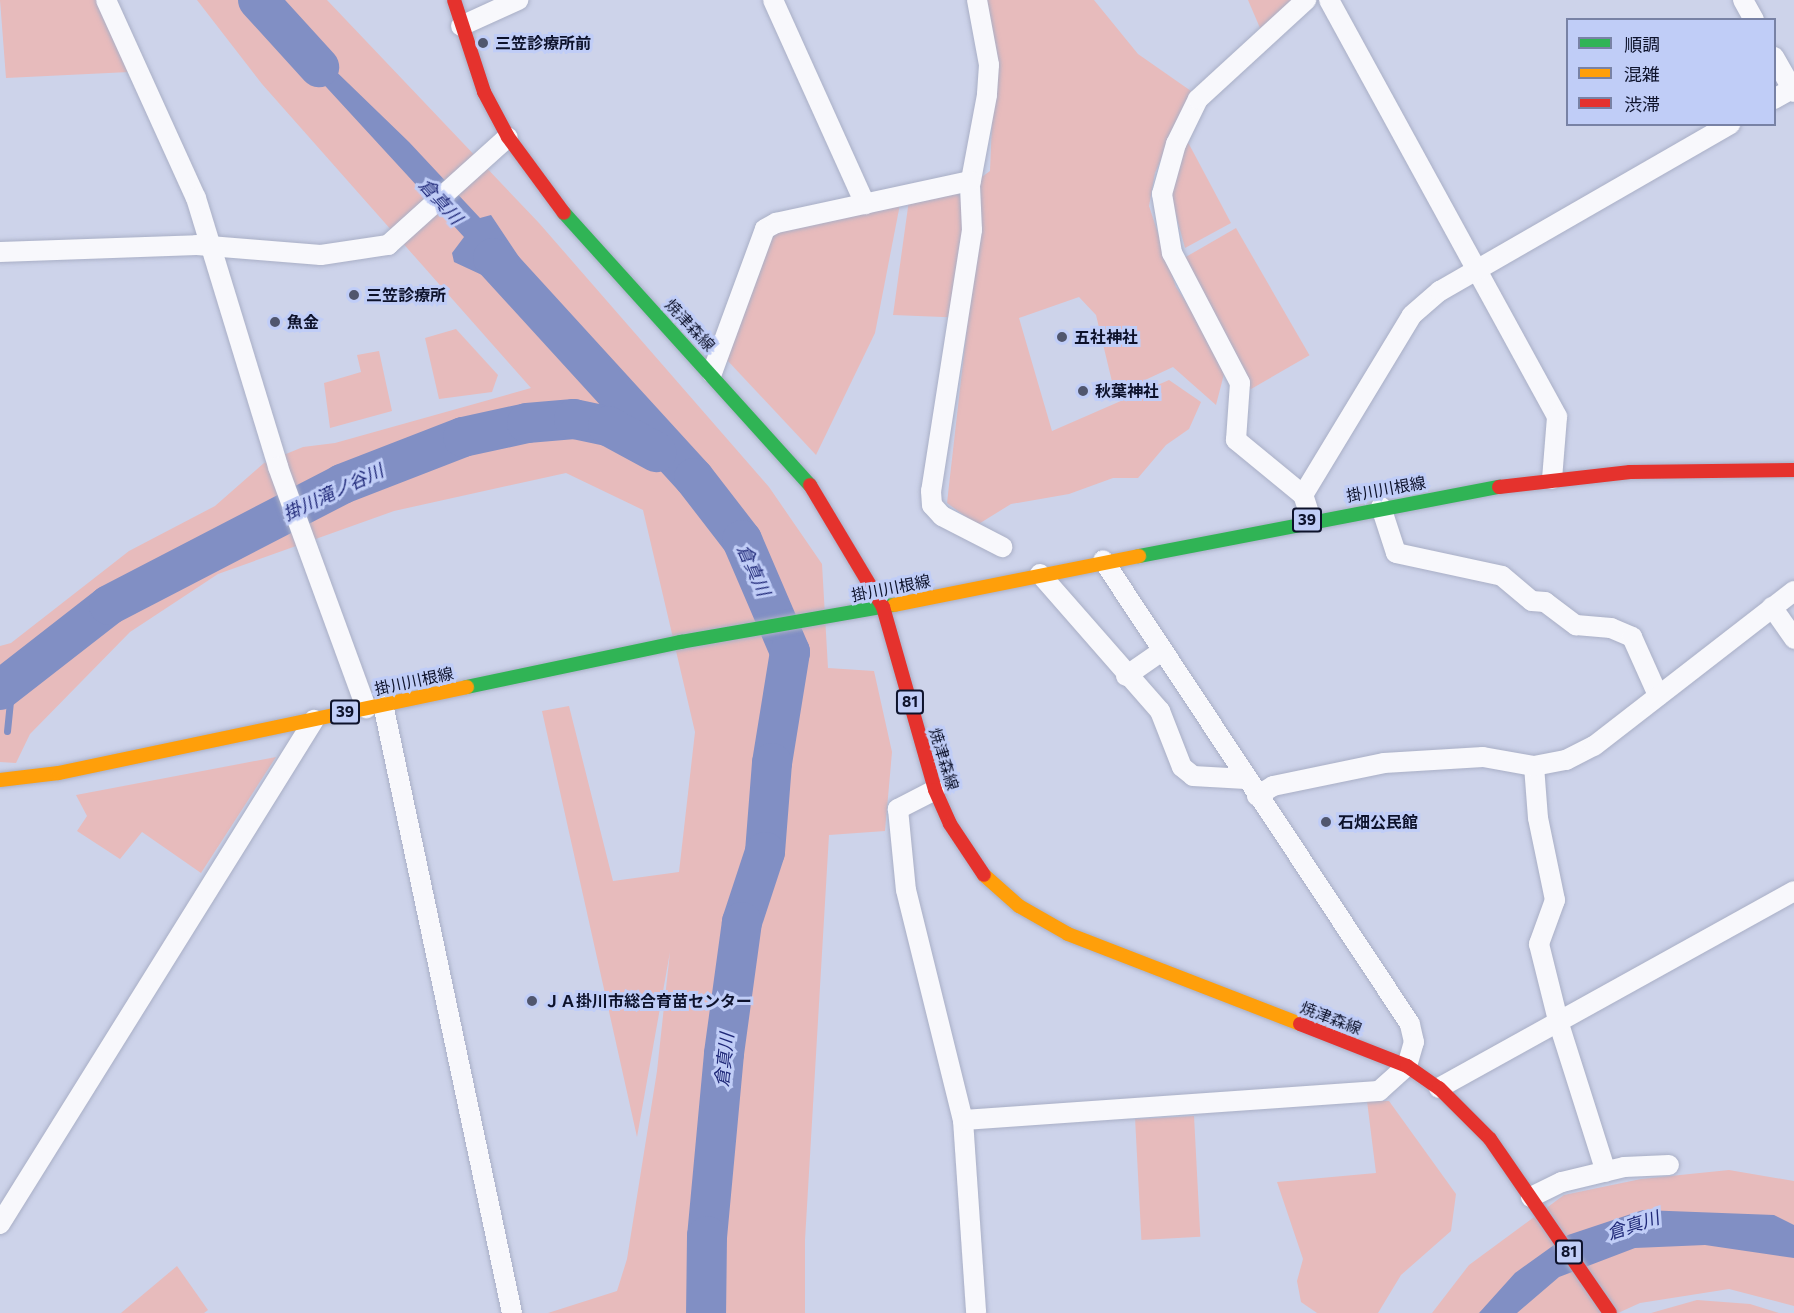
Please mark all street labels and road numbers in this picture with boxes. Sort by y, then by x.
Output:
street label: 焼津森線 [661,295,719,355]
street label: 掛川川根線 [1345,473,1427,505]
road number: 39 [1292,508,1322,532]
street label: 掛川川根線 [850,571,932,605]
street label: 掛川川根線 [373,663,455,699]
road number: 81 [895,690,925,714]
road number: 39 [330,700,360,724]
street label: 焼津森線 [925,726,963,792]
street label: 焼津森線 [1298,998,1364,1038]
road number: 81 [1554,1240,1584,1264]

